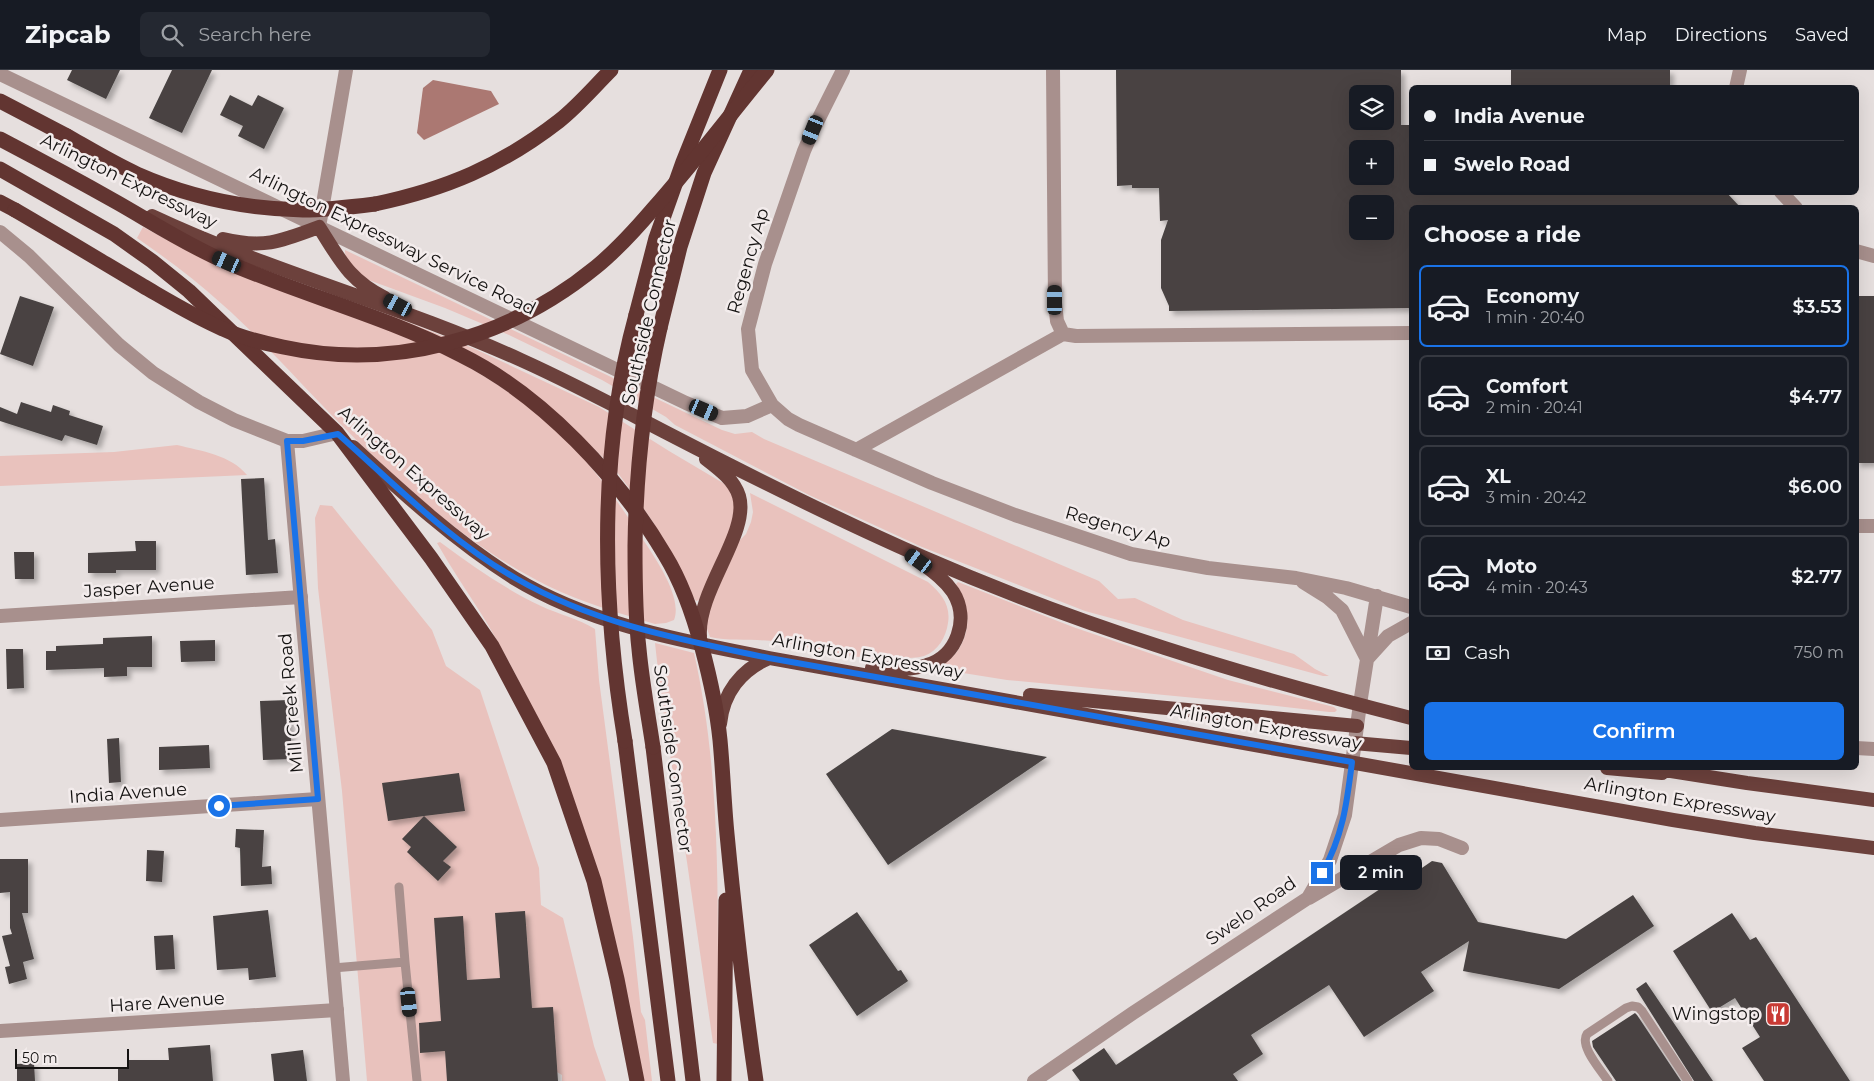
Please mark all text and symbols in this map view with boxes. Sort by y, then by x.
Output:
search box [140,12,490,57]
text: Zipcab [25,20,110,49]
icon: search [158,21,186,49]
text: Search here [198,23,311,46]
text: Map [1607,24,1647,46]
text: Directions [1675,24,1767,46]
text: Saved [1795,24,1849,46]
map controls [1349,85,1394,240]
button: layers [1349,85,1394,130]
text: India Avenue [1454,105,1585,128]
car [800,113,825,147]
street label: Arlington Expressway [37,129,221,233]
button: + [1349,140,1394,185]
text: Swelo Road [1454,153,1570,176]
street label: Arlington Expressway Service Road [247,162,539,320]
button: − [1349,195,1394,240]
street label: Regency Ap [722,206,774,316]
street label: Southside Connector [617,217,681,407]
text: Choose a ride [1424,221,1581,248]
car [210,249,243,275]
icon: car [1426,284,1471,329]
car [1047,285,1062,315]
text: Economy [1486,285,1579,308]
car [381,291,414,319]
text: $3.53 [1792,295,1842,318]
text: 1 min · 20:40 [1486,308,1585,327]
icon: car [1426,374,1471,419]
text: Comfort [1486,375,1568,398]
text: $4.77 [1789,385,1842,408]
car [687,397,720,423]
text: 2 min · 20:41 [1486,398,1583,417]
street label: Arlington Expressway [334,401,494,545]
icon: car [1426,464,1471,509]
text: XL [1486,465,1511,488]
text: $6.00 [1788,475,1842,498]
text: 3 min · 20:42 [1486,488,1586,507]
street label: Regency Ap [1063,501,1173,553]
car [902,546,935,576]
icon: car [1426,554,1471,599]
text: Moto [1486,555,1537,578]
text: $2.77 [1791,565,1842,588]
street label: Jasper Avenue [82,571,215,603]
text: 4 min · 20:43 [1486,578,1588,597]
street label: Arlington Expressway [771,628,965,684]
street label: Mill Creek Road [274,632,308,774]
icon: cash [1424,639,1452,667]
text: Cash [1464,641,1511,664]
text: 750 m [1794,643,1844,662]
street label: Southside Connector [649,663,697,855]
street label: Arlington Expressway [1169,699,1363,755]
button: Confirm [1424,702,1844,760]
street label: Arlington Expressway [1583,772,1777,828]
street label: India Avenue [68,778,188,808]
route start [208,795,230,817]
callout: 2 min [1340,856,1422,890]
route end [1311,862,1333,884]
text: 2 min [1358,863,1404,882]
street label: Swelo Road [1202,872,1300,950]
car [399,986,418,1018]
street label: Hare Avenue [108,987,226,1017]
restaurant icon: Wingstop [1765,1001,1791,1027]
place label: Wingstop [1672,1003,1760,1025]
scale bar [15,1046,129,1069]
text: 50 m [22,1049,58,1067]

